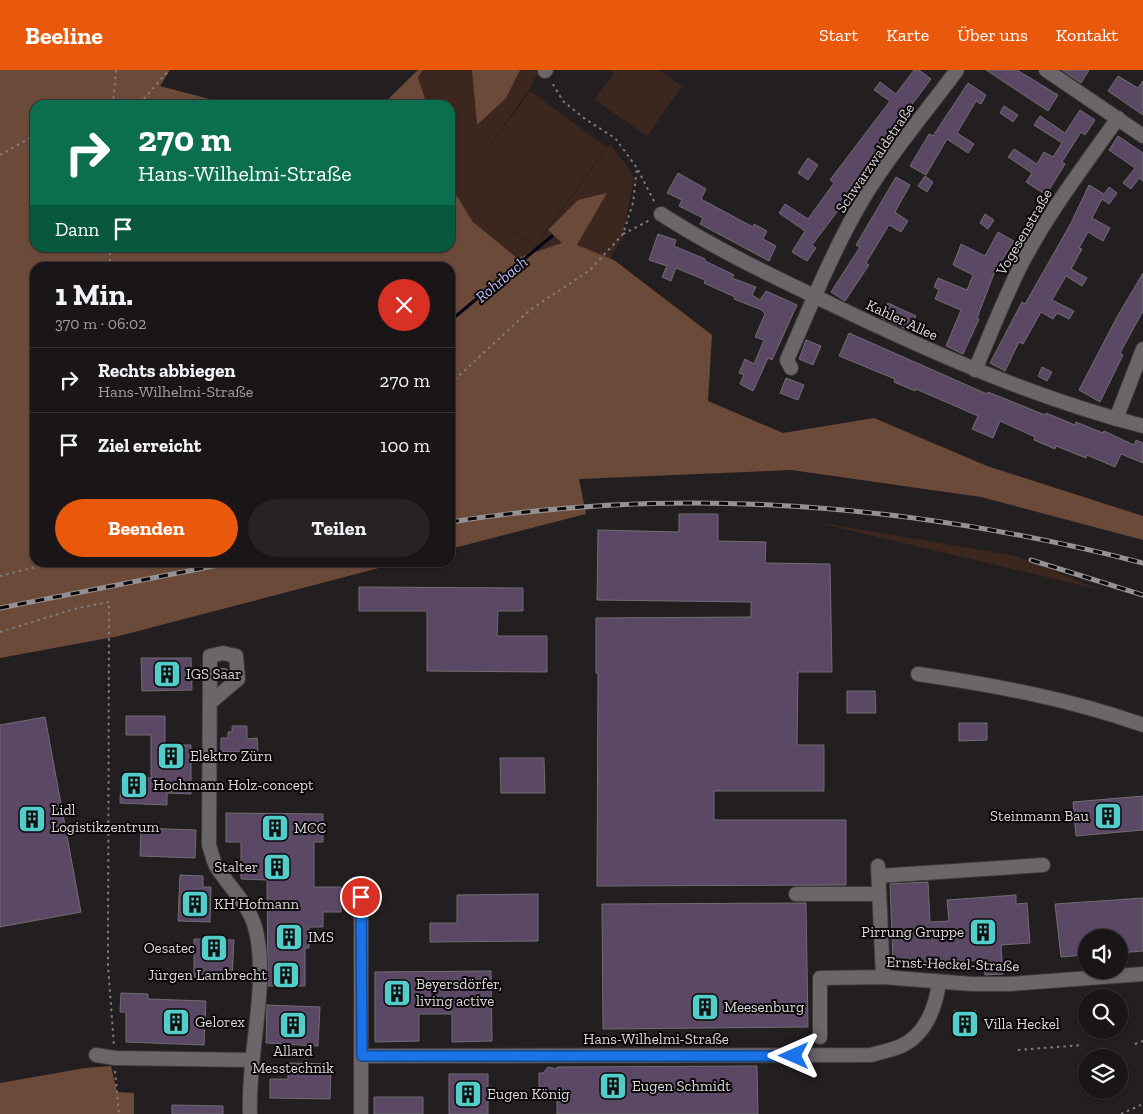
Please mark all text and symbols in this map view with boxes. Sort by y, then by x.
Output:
text: Beeline [25,21,103,50]
text: Start [819,24,858,46]
text: Karte [886,24,929,46]
text: Über uns [957,24,1028,46]
text: Kontakt [1056,24,1118,46]
street label: Schwarzwaldstraße [832,100,918,216]
text: 270 m [138,118,232,160]
icon: right [55,120,120,185]
text: Hans-Wilhelmi-Straße [138,160,352,187]
street label: Vogesenstraße [992,186,1056,279]
icon: arrive [109,215,137,243]
text: Dann [55,218,99,241]
water label: Rohrbach [472,252,531,307]
text: 1 Min. [55,277,133,313]
button: close [378,279,430,331]
street label: Kahler Allee [863,296,941,344]
text: 370 m · 06:02 [55,314,147,333]
text: Rechts abbiegen [98,359,236,382]
icon: right [55,366,83,394]
text: 270 m [380,369,430,392]
text: Hans-Wilhelmi-Straße [98,382,253,401]
icon: arrive [55,431,83,459]
text: Ziel erreicht [98,434,201,457]
text: 100 m [380,434,430,457]
button: Beenden [55,499,238,557]
button: Teilen [248,499,430,557]
building icon: IGS Saar [152,659,182,689]
place label: IGS Saar [186,665,241,683]
building icon: Elektro Zürn [156,741,186,771]
place label: Elektro Zürn [190,747,273,765]
building icon: Hochmann Holz-concept [119,770,149,800]
place label: Hochmann Holz-concept [153,776,314,794]
place label: Lidl Logistikzentrum [51,801,159,836]
building icon: Steinmann Bau [1093,801,1123,831]
building icon: Lidl Logistikzentrum [17,804,47,834]
place label: Steinmann Bau [990,807,1090,825]
building icon: MCC [260,813,290,843]
place label: MCC [294,819,326,837]
building icon: Stalter [262,852,292,882]
place label: Stalter [214,858,258,876]
pin [340,876,382,918]
icon: arrive [347,883,375,911]
building icon: KH Hofmann [180,889,210,919]
place label: KH Hofmann [214,895,300,913]
building icon: Pirrung Gruppe [968,917,998,947]
building icon: IMS [274,922,304,952]
place label: Pirrung Gruppe [861,923,964,941]
place label: IMS [308,928,334,946]
map controls [1078,929,1128,1099]
button: sound [1078,929,1128,979]
building icon: Oesatec [199,933,229,963]
place label: Oesatec [144,939,195,957]
street label: Ernst-Heckel-Straße [886,953,1020,975]
building icon: Jürgen Lambrecht [271,960,301,990]
place label: Jürgen Lambrecht [148,966,267,984]
place label: Beyersdörfer, living active [416,975,502,1010]
building icon: Beyersdörfer, living active [382,978,412,1008]
button: search [1078,989,1128,1039]
building icon: Meesenburg [690,992,720,1022]
place label: Meesenburg [724,998,804,1016]
building icon: Gelorex [161,1007,191,1037]
building icon: Villa Heckel [950,1009,980,1039]
building icon: Allard Messtechnik [278,1010,308,1040]
place label: Gelorex [195,1013,245,1031]
place label: Villa Heckel [983,1015,1060,1033]
position arrow [767,1029,819,1081]
street label: Hans-Wilhelmi-Straße [583,1030,729,1048]
place label: Allard Messtechnik [252,1042,334,1077]
button: layers [1078,1049,1128,1099]
building icon: Eugen Schmidt [598,1071,628,1101]
place label: Eugen Schmidt [632,1077,731,1095]
building icon: Eugen König [453,1079,483,1109]
place label: Eugen König [487,1085,570,1103]

